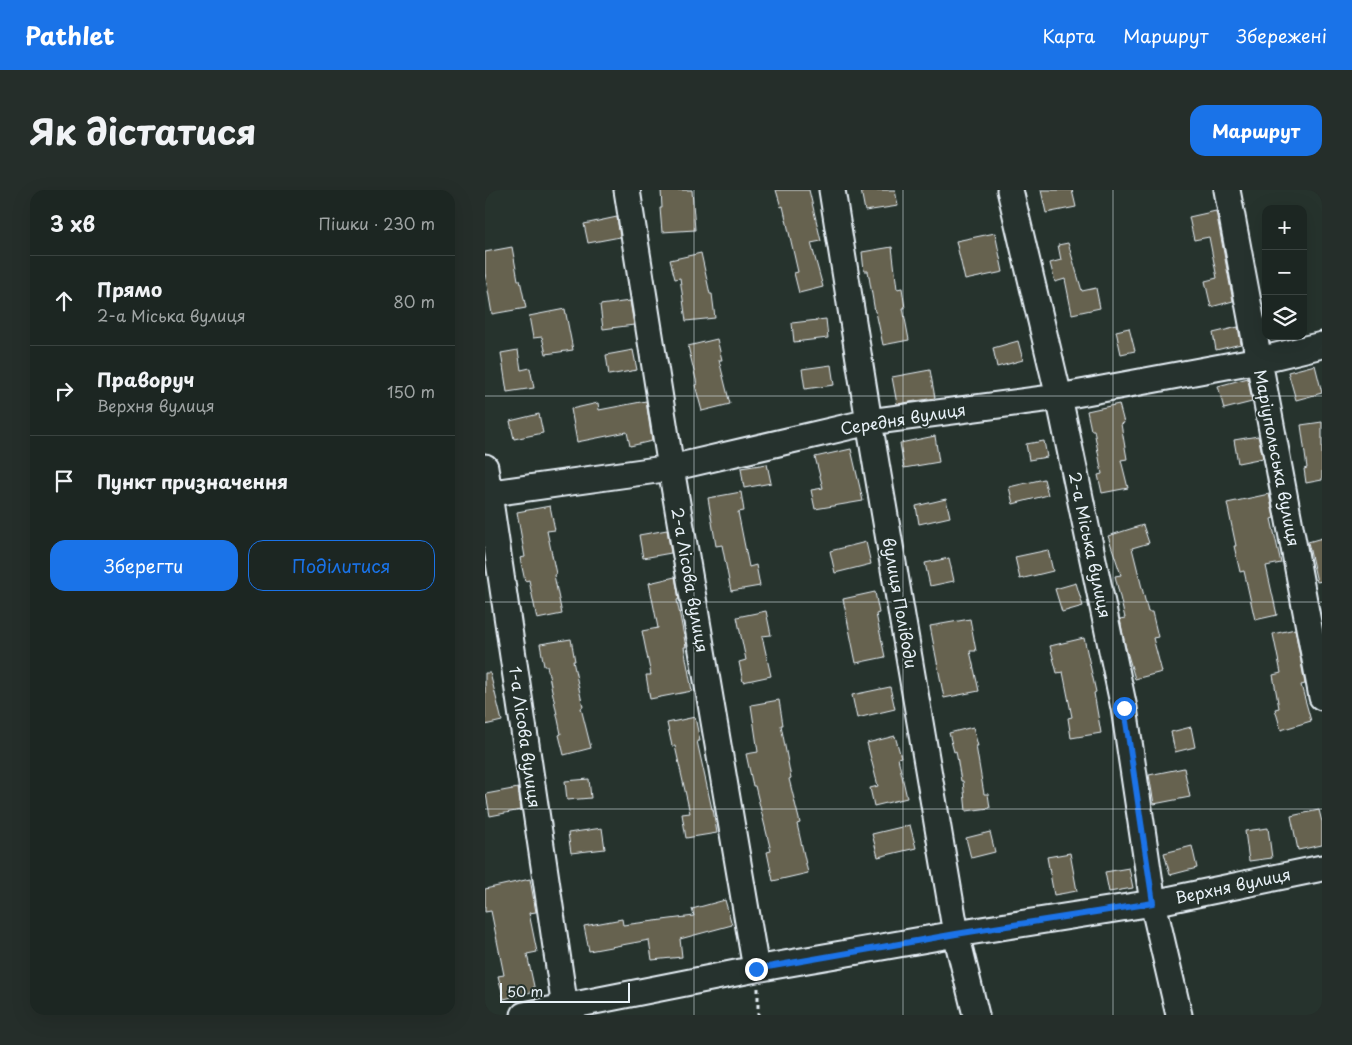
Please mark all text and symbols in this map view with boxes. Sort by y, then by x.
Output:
text: Pathlet [25,17,115,53]
text: Карта [1042,22,1095,49]
text: Маршрут [1123,22,1208,49]
text: Збережені [1236,22,1327,49]
text: Як дістатися [30,104,256,157]
button: Маршрут [1190,105,1322,156]
map controls [1262,205,1307,340]
button: + [1262,205,1307,250]
text: 3 хв [50,207,95,239]
text: Пішки · 230 m [318,211,435,235]
button: − [1262,250,1307,295]
text: Прямо [97,275,162,303]
icon: ahead [50,287,78,315]
text: 80 m [393,289,435,313]
button: layers [1262,295,1307,340]
text: 2-а Міська вулиця [97,303,246,327]
text: Праворуч [97,365,194,393]
street label: Маріупольська вулиця [1249,367,1307,548]
icon: right [50,377,78,405]
text: 150 m [387,379,435,403]
text: Верхня вулиця [97,393,215,417]
street label: Середня вулиця [838,396,967,440]
icon: arrive [50,467,78,495]
text: Пункт призначення [97,467,288,495]
street label: 2-а Міська вулиця [1064,470,1118,620]
street label: 2-а Лісова вулиця [666,505,716,654]
street label: вулиця Поліводи [878,536,924,670]
button: Зберегти [50,540,238,591]
button: Поділитися [248,540,435,591]
street label: 1-а Лісова вулиця [504,665,548,809]
route start [1113,697,1136,720]
street label: Верхня вулиця [1173,861,1293,909]
route end [745,958,768,981]
scale bar [500,980,630,1003]
text: 50 m [507,981,543,1002]

